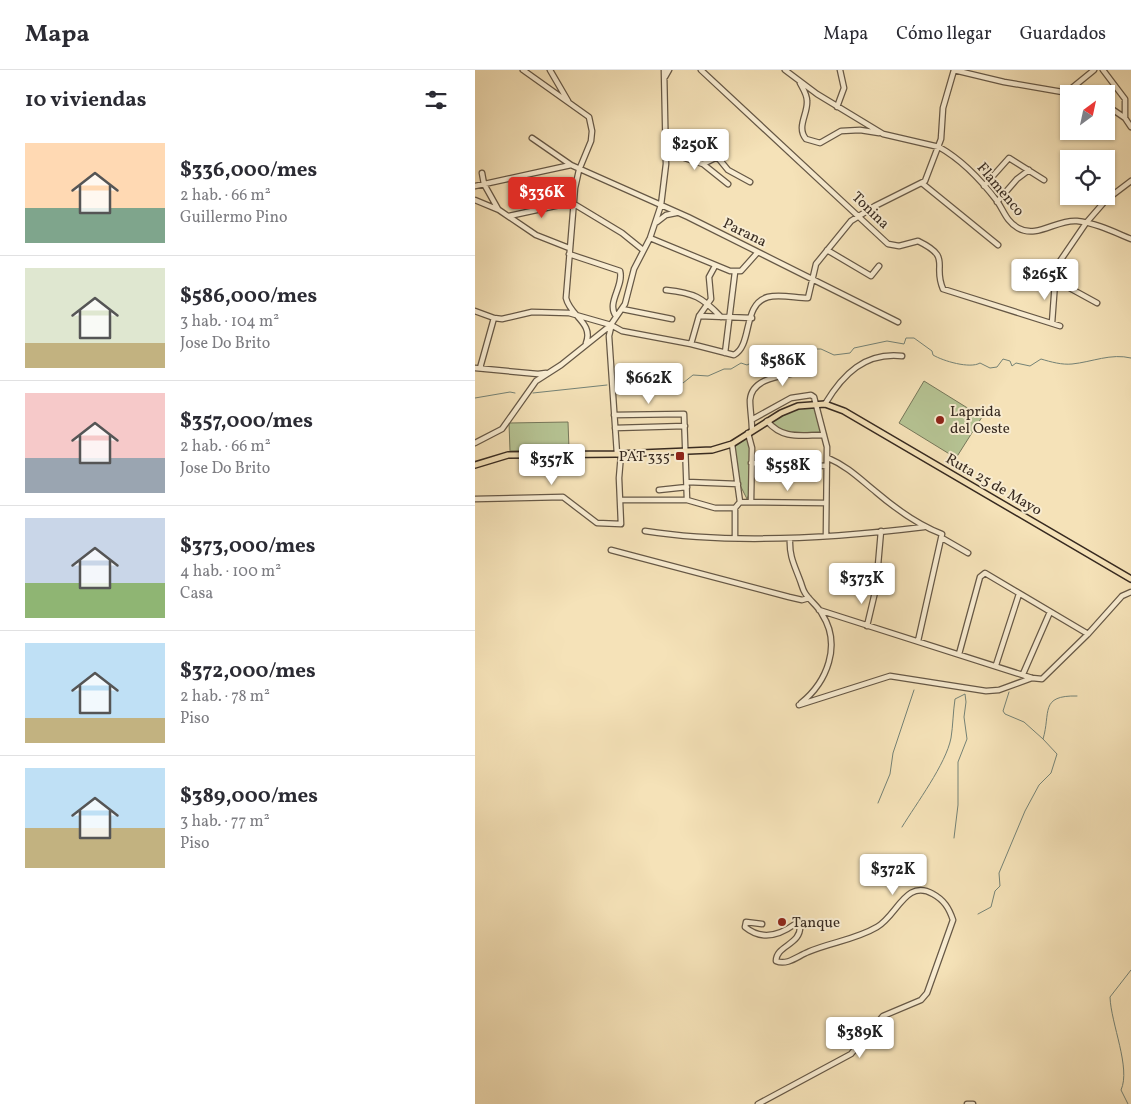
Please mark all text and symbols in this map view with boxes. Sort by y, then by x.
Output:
text: Mapa [25,18,90,52]
text: Mapa [823,22,868,47]
text: Cómo llegar [896,22,992,47]
text: Guardados [1020,22,1106,47]
north arrow [1060,85,1115,140]
map controls [1060,85,1115,205]
text: 10 viviendas [25,86,146,115]
icon: filters [422,86,450,114]
pin: $250K [660,128,730,171]
text: $250K [672,134,718,156]
button: locate [1060,150,1115,205]
text: $336,000/mes [180,156,317,185]
street label: Flamenco [971,159,1029,221]
icon: home [65,163,125,223]
pin: $336K [507,176,577,219]
text: $336K [519,182,565,204]
text: 2 hab. · 66 m² [180,185,271,207]
street label: Tonina [846,188,894,234]
text: Guillermo Pino [180,207,287,229]
street label: Parana [719,214,770,253]
pin: $265K [1010,258,1080,301]
text: $265K [1022,264,1068,286]
text: $586,000/mes [180,282,317,311]
icon: home [65,288,125,348]
text: 3 hab. · 104 m² [180,311,279,333]
text: Jose Do Brito [180,333,270,355]
pin: $586K [748,344,818,387]
text: $586K [760,350,806,372]
pin: $662K [614,362,684,405]
text: $662K [626,368,672,390]
place label: Laprida del Oeste [950,402,1010,440]
text: $357,000/mes [180,407,313,436]
icon: home [65,413,125,473]
marker: Laprida del Oeste [934,414,946,426]
text: 2 hab. · 66 m² [180,436,271,458]
pin: $357K [517,444,587,486]
place label: PAT 335 [619,447,670,468]
text: $357K [530,449,574,471]
street label: Ruta 25 de Mayo [941,449,1045,521]
marker: PAT 335 [674,450,686,462]
pin: $558K [753,450,823,492]
text: $558K [766,455,810,477]
text: Jose Do Brito [180,458,270,480]
text: $373,000/mes [180,532,315,561]
icon: home [65,538,125,598]
text: 4 hab. · 100 m² [180,561,281,583]
pin: $373K [827,562,897,605]
text: $373K [840,568,884,590]
text: Casa [180,583,213,605]
text: $372,000/mes [180,657,316,686]
icon: home [65,663,125,723]
text: 2 hab. · 78 m² [180,686,270,708]
text: Piso [180,708,209,730]
text: $389,000/mes [180,782,318,811]
icon: home [65,788,125,848]
text: 3 hab. · 77 m² [180,811,270,833]
text: Piso [180,833,209,855]
pin: $372K [858,854,928,896]
text: $372K [871,859,915,881]
place label: Tanque [792,913,840,934]
marker: Tanque [776,916,788,928]
pin: $389K [825,1016,895,1059]
text: $389K [837,1022,883,1044]

